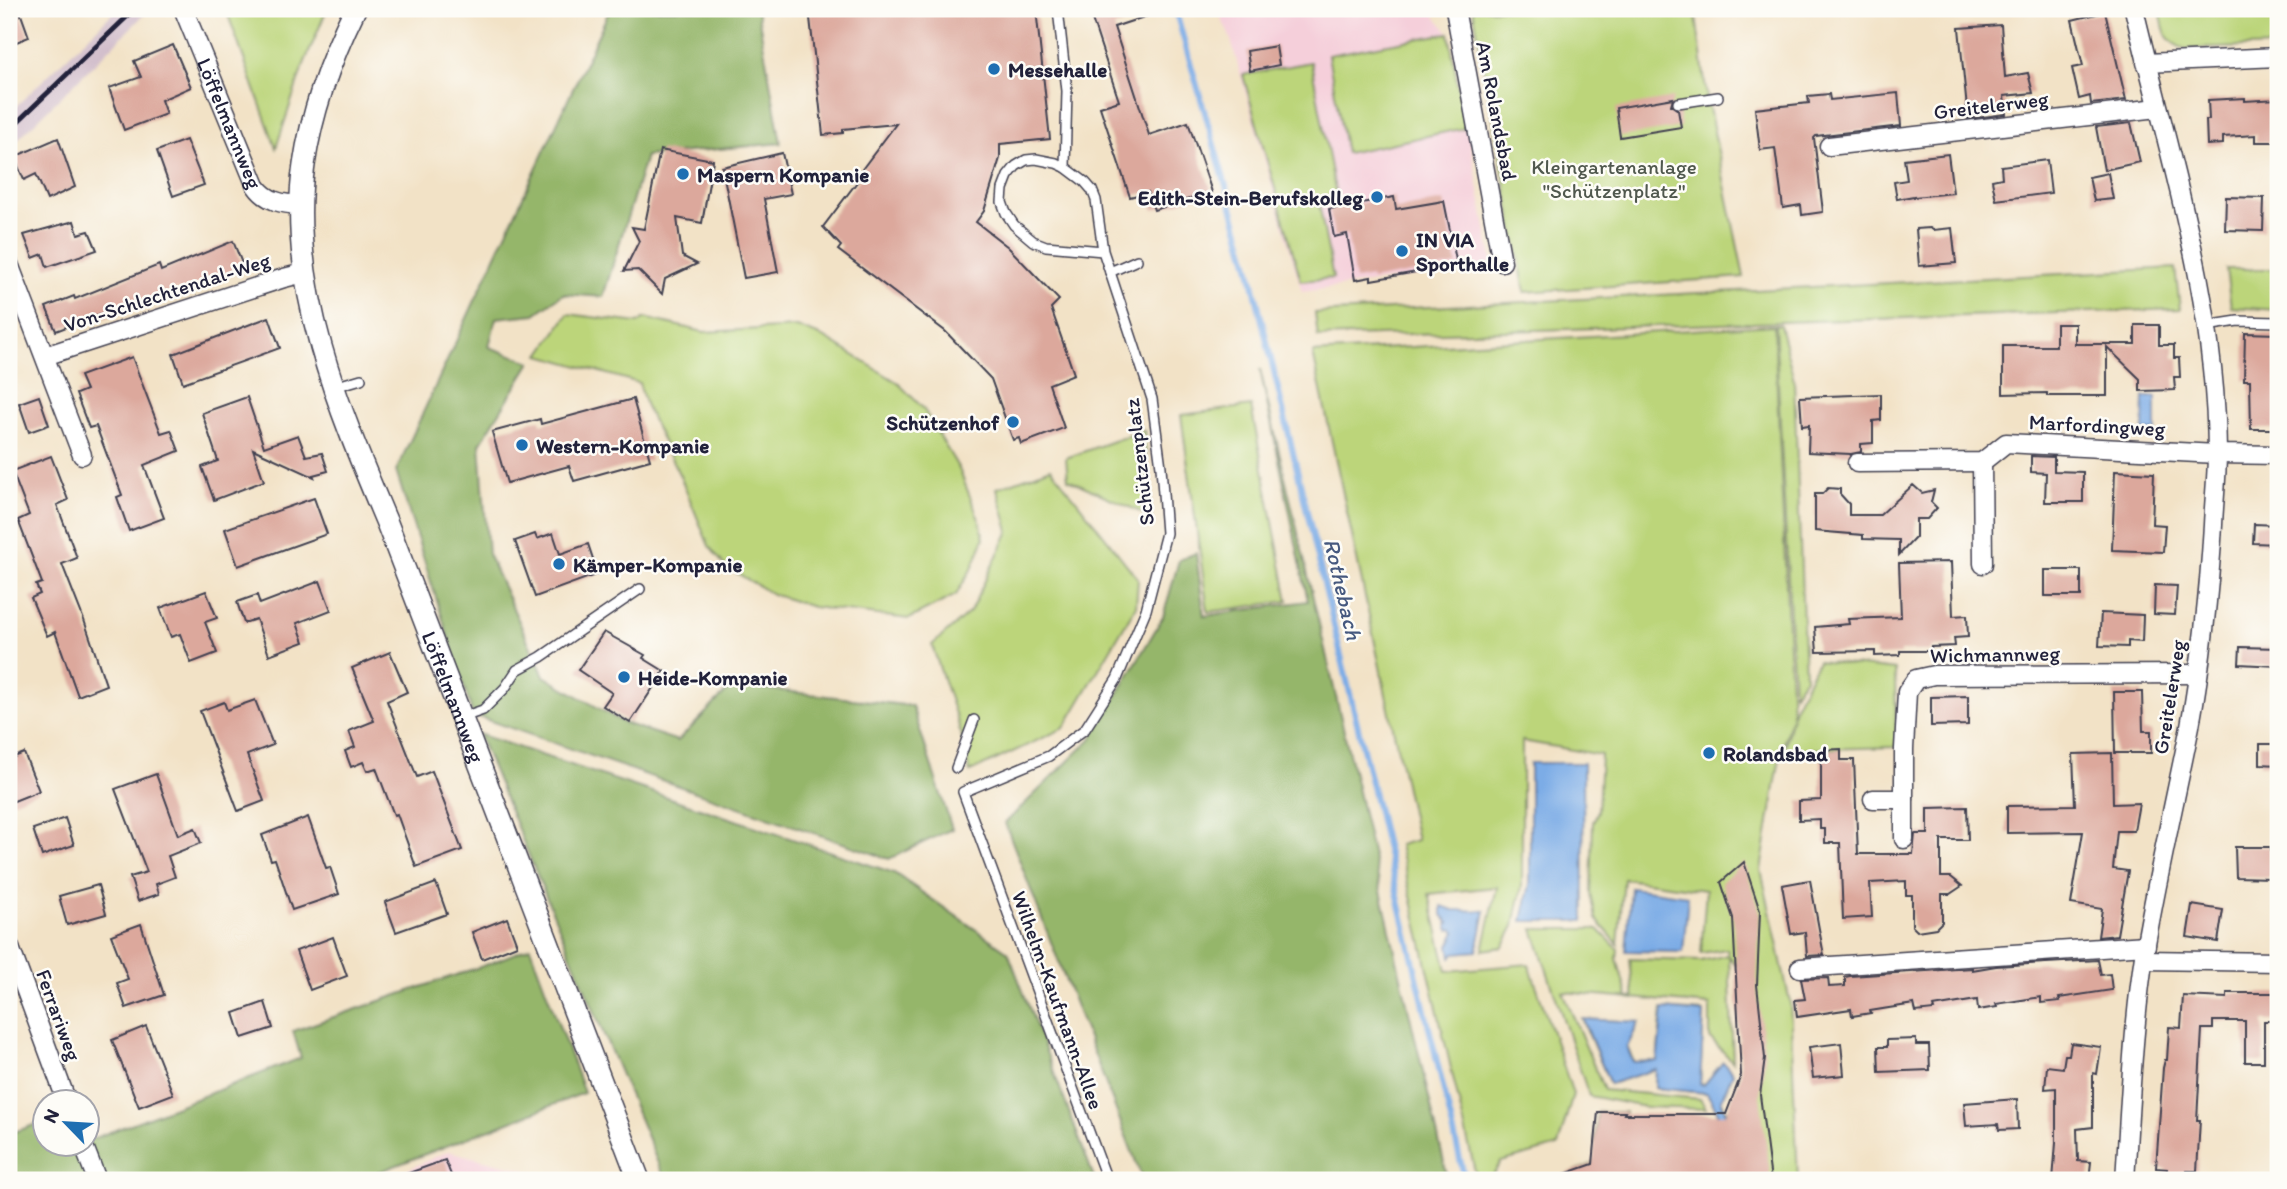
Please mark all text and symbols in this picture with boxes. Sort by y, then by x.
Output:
street label: Am Rolandsbad [1471,39,1523,183]
street label: Löffelmannweg [192,54,268,192]
place label: Messehalle [1008,57,1107,82]
marker: Messehalle [986,61,1002,77]
street label: Greitelerweg [1932,86,2050,124]
park label: Kleingartenanlage "Schützenplatz" [1531,154,1697,203]
place label: Maspern Kompanie [697,162,869,188]
marker: Maspern Kompanie [675,166,691,182]
place label: Edith-Stein-Berufskolleg [1138,185,1364,211]
marker: Edith-Stein-Berufskolleg [1369,189,1385,205]
place label: IN VIA Sporthalle [1416,227,1509,277]
marker: IN VIA Sporthalle [1394,243,1410,259]
street label: Von-Schlechtendal-Weg [61,247,274,337]
street label: Schützenplatz [1119,397,1159,527]
street label: Marfordingweg [2028,409,2166,441]
place label: Schützenhof [886,410,1000,435]
marker: Schützenhof [1005,414,1021,430]
place label: Western-Kompanie [536,433,709,459]
marker: Western-Kompanie [514,437,530,453]
water label: Rothebach [1318,536,1368,643]
place label: Kämper-Kompanie [573,552,742,578]
marker: Kämper-Kompanie [551,556,567,572]
street label: Löffelmannweg [417,627,490,766]
street label: Greitelerweg [2148,638,2190,756]
street label: Wichmannweg [1930,640,2061,668]
place label: Heide-Kompanie [638,665,788,691]
marker: Heide-Kompanie [616,669,632,685]
place label: Rolandsbad [1723,741,1828,766]
marker: Rolandsbad [1701,745,1717,761]
street label: Wilhelm-Kaufmann-Allee [1007,887,1109,1113]
street label: Ferrariweg [31,966,87,1064]
north arrow [32,1088,102,1158]
text: N [38,1105,64,1127]

